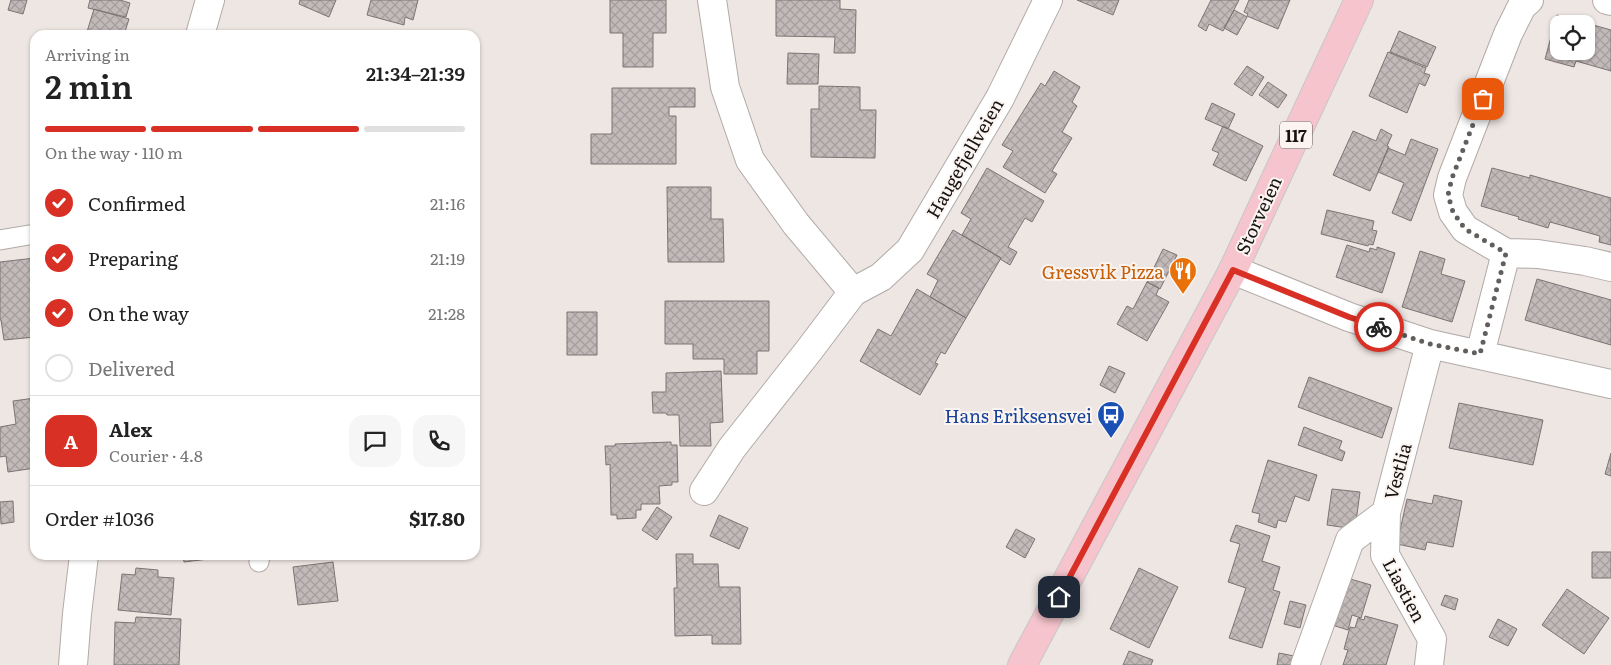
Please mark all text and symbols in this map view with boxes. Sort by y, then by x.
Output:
map controls [1550,15,1595,60]
button: locate [1550,15,1595,60]
text: Arriving in [45,42,130,66]
text: 21:34–21:39 [366,59,465,87]
text: 2 min [45,61,133,109]
pin [1462,78,1504,120]
icon: bag [1469,85,1497,113]
street label: Haugefjellveien [919,93,1009,223]
road number: 117 [1280,122,1312,148]
text: On the way · 110 m [45,140,183,164]
street label: Storveien [1228,171,1288,258]
icon: check [45,189,73,217]
text: Confirmed [88,189,186,217]
text: 21:16 [430,191,465,215]
icon: check [45,244,73,272]
text: Preparing [88,244,178,272]
text: 21:19 [430,246,465,270]
restaurant icon: Gressvik Pizza [1168,256,1198,295]
place label: Gressvik Pizza [1042,258,1164,285]
icon: check [45,299,73,327]
text: On the way [88,299,189,327]
text: 21:28 [428,301,465,325]
courier [1354,302,1404,352]
icon: bike [1365,313,1393,341]
text: Delivered [88,354,175,382]
bus stop icon: Hans Eriksensvei [1096,400,1126,439]
place label: Hans Eriksensvei [944,402,1092,429]
text: Alex [109,415,152,443]
button: chat [349,415,401,467]
button: phone [413,415,465,467]
text: A [64,427,78,455]
street label: Vestlia [1377,439,1418,502]
text: Courier · 4.8 [109,443,203,467]
text: Order #1036 [45,504,154,532]
text: $17.80 [409,504,465,532]
street label: Liastien [1377,553,1433,627]
pin [1038,576,1080,618]
icon: home [1045,583,1073,611]

